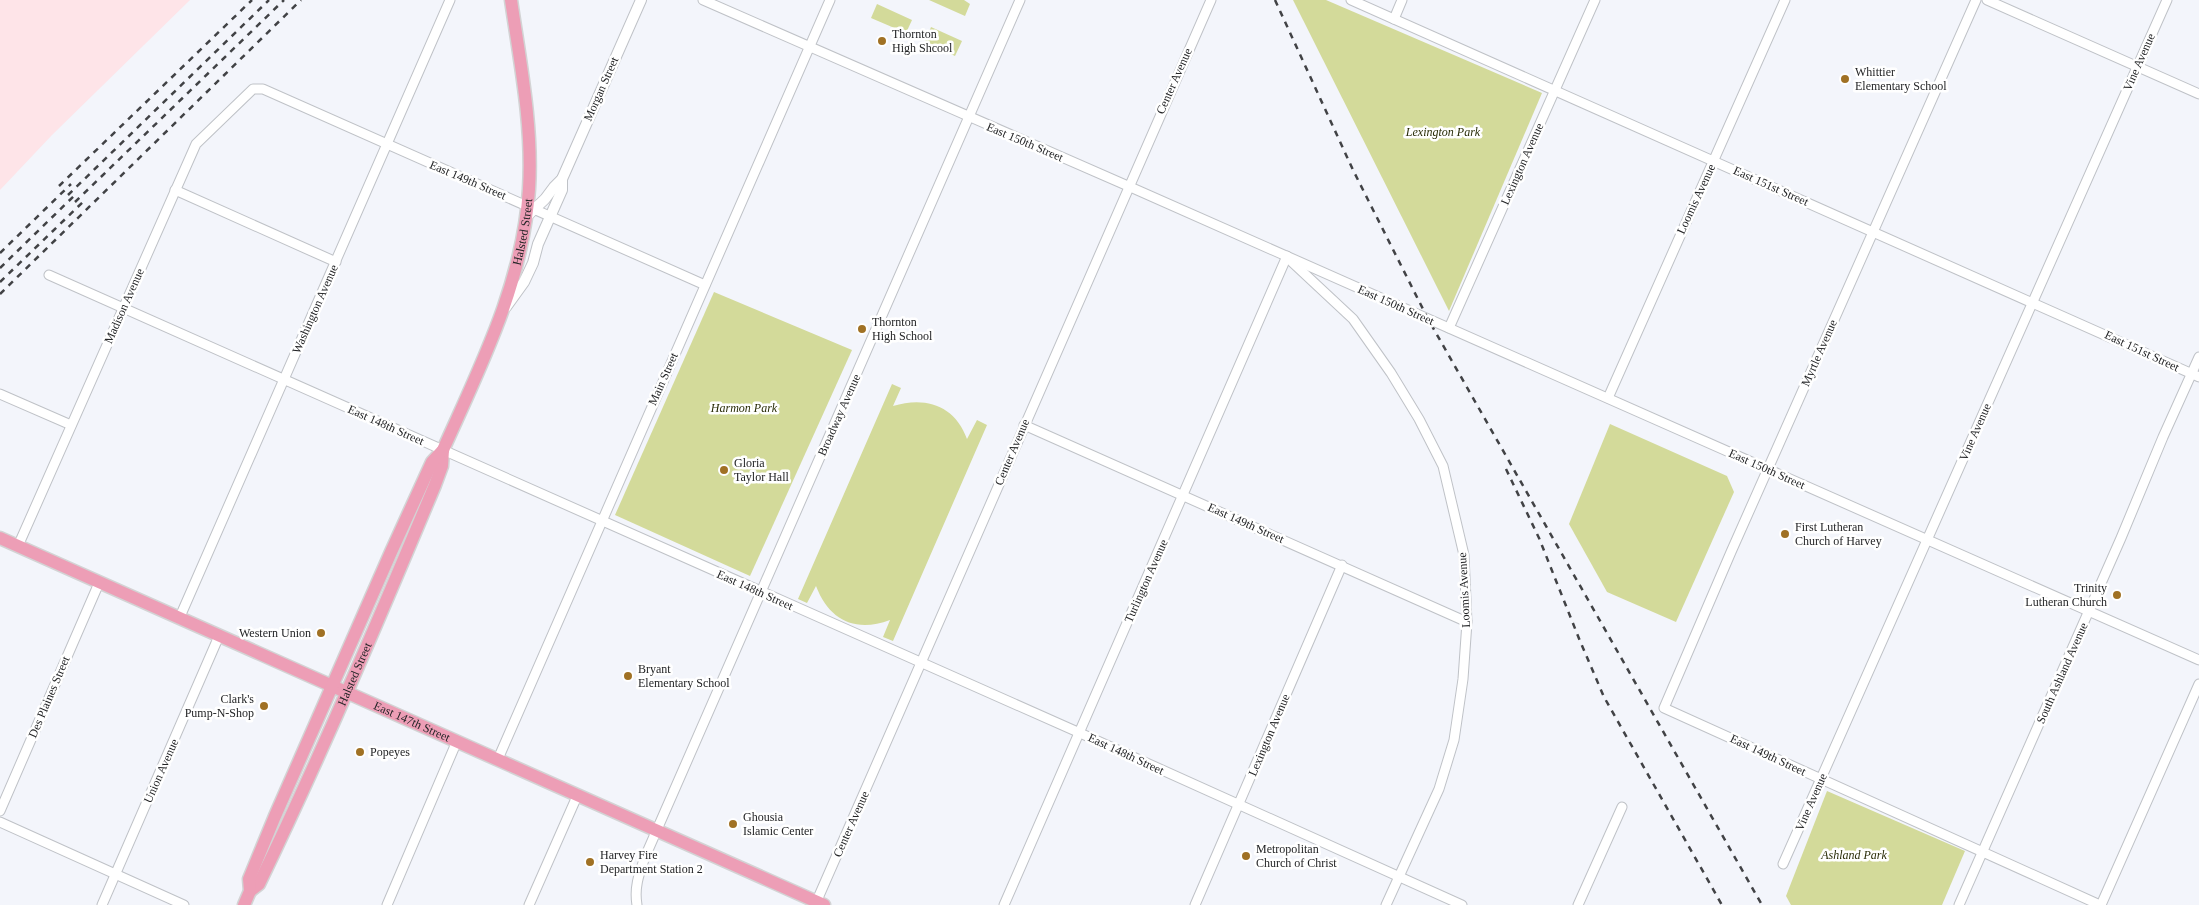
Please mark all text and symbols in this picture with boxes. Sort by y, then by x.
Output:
place label: Thornton High Shcool [892,27,953,55]
street label: Vine Avenue [2120,31,2158,93]
marker: Thornton High Shcool [876,35,888,47]
street label: Center Avenue [1153,46,1195,116]
street label: Morgan Street [581,54,622,123]
place label: Whittier Elementary School [1855,65,1947,93]
marker: Whittier Elementary School [1839,73,1851,85]
street label: East 150th Street [985,120,1066,165]
street label: Lexington Avenue [1498,121,1546,207]
park label: Lexington Park [1405,125,1481,139]
street label: East 149th Street [428,158,509,203]
street label: Loomis Avenue [1674,162,1718,236]
street label: East 151st Street [1731,163,1811,209]
street label: Halsted Street [510,197,535,267]
street label: Washington Avenue [289,262,341,356]
street label: Madison Avenue [101,266,147,346]
street label: East 150th Street [1356,282,1437,328]
place label: Thornton High School [872,315,933,343]
street label: Myrtle Avenue [1798,318,1840,388]
marker: Thornton High School [856,323,868,335]
street label: East 151st Street [2102,328,2182,375]
street label: Main Street [645,350,681,408]
street label: Broadway Avenue [815,372,863,458]
park label: Harmon Park [710,401,778,415]
street label: Vine Avenue [1956,401,1994,463]
street label: East 148th Street [346,402,427,448]
street label: Center Avenue [992,417,1032,487]
street label: East 150th Street [1727,446,1808,492]
place label: Gloria Taylor Hall [734,456,789,484]
marker: Gloria Taylor Hall [718,464,730,476]
street label: East 149th Street [1206,500,1287,546]
place label: First Lutheran Church of Harvey [1795,520,1882,548]
marker: First Lutheran Church of Harvey [1779,528,1791,540]
street label: Turlington Avenue [1121,537,1171,625]
street label: Loomis Avenue [1455,552,1473,628]
street label: East 148th Street [715,567,796,613]
place label: Trinity Lutheran Church [2025,581,2107,609]
marker: Trinity Lutheran Church [2111,589,2123,601]
street label: South Ashland Avenue [2033,620,2091,726]
place label: Western Union [239,626,311,640]
marker: Western Union [315,627,327,639]
street label: Halsted Street [335,640,375,708]
street label: Des Plaines Street [25,653,73,740]
place label: Bryant Elementary School [638,662,730,690]
marker: Bryant Elementary School [622,670,634,682]
place label: Clark's Pump-N-Shop [185,692,254,720]
street label: Lexington Avenue [1245,692,1293,778]
street label: East 147th Street [372,698,453,745]
marker: Clark's Pump-N-Shop [258,700,270,712]
street label: East 148th Street [1086,730,1167,778]
street label: East 149th Street [1728,731,1809,779]
street label: Union Avenue [141,737,181,805]
place label: Popeyes [370,745,410,759]
marker: Popeyes [354,746,366,758]
street label: Vine Avenue [1792,771,1830,833]
street label: Center Avenue [830,789,872,859]
place label: Ghousia Islamic Center [743,810,813,838]
marker: Ghousia Islamic Center [727,818,739,830]
place label: Metropolitan Church of Christ [1256,842,1337,870]
place label: Harvey Fire Department Station 2 [600,848,703,876]
park label: Ashland Park [1820,848,1887,862]
marker: Metropolitan Church of Christ [1240,850,1252,862]
marker: Harvey Fire Department Station 2 [584,856,596,868]

